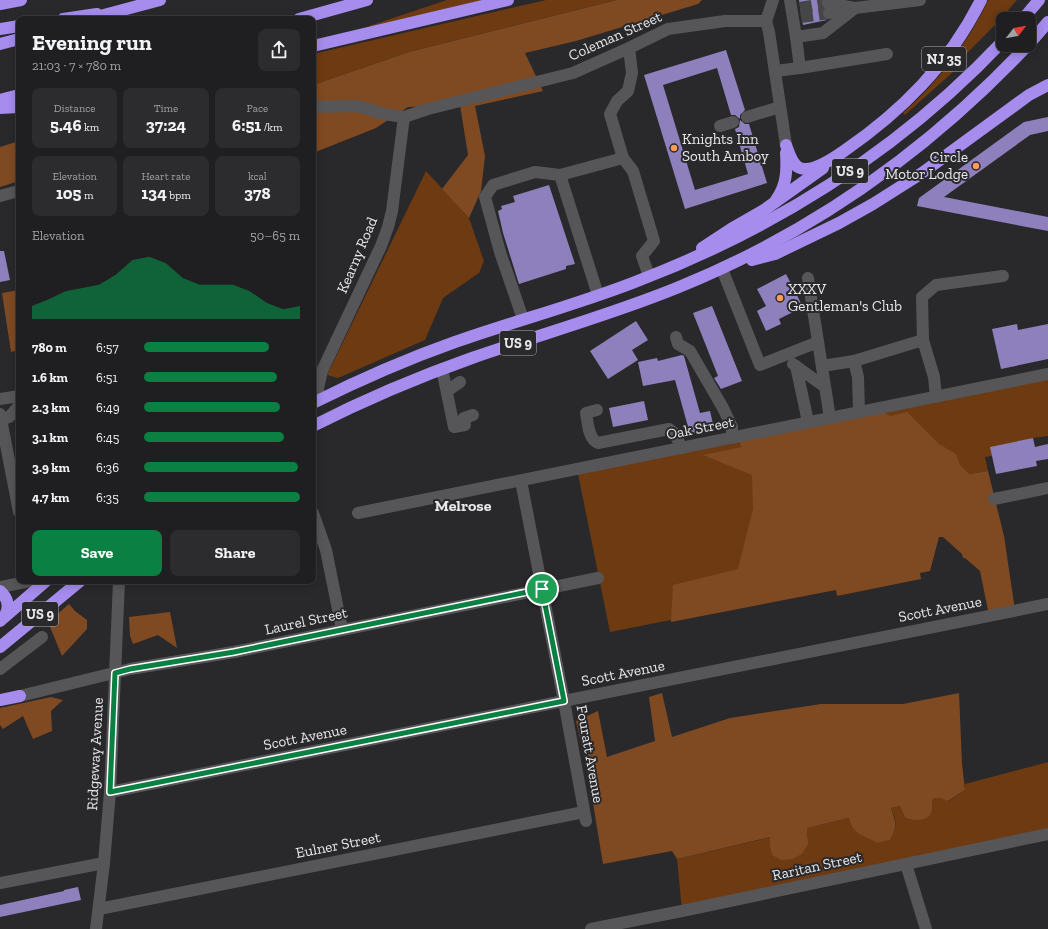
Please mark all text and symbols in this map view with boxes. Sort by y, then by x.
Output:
street label: Coleman Street [566,7,665,65]
north arrow [996,12,1036,52]
map controls [996,12,1036,52]
text: Evening run [32,29,152,56]
button: share [258,29,300,71]
road number: NJ 35 [922,47,966,71]
text: 21:03 · 7 × 780 m [32,58,121,73]
text: Distance [54,102,95,115]
text: Time [154,102,178,115]
text: Pace [246,102,268,115]
text: 5.46 [50,115,82,135]
text: 37:24 [146,115,186,135]
text: 6:51 [232,115,261,135]
text: km [82,121,99,134]
text: /km [261,121,283,134]
place label: Knights Inn South Amboy [682,130,769,165]
marker: Knights Inn South Amboy [669,143,679,153]
place label: Circle Motor Lodge [885,148,968,183]
road number: US 9 [832,159,868,183]
marker: Circle Motor Lodge [971,161,981,171]
text: Elevation [52,170,97,183]
text: Heart rate [142,170,190,183]
text: kcal [248,170,267,183]
text: 105 [56,183,81,203]
text: 134 [141,183,167,203]
text: 378 [244,183,271,203]
text: m [81,189,93,202]
text: bpm [167,189,191,202]
street label: Kearny Road [333,213,381,296]
text: Elevation [32,228,84,243]
text: 50–65 m [250,228,300,243]
place label: XXXV Gentleman's Club [788,280,902,315]
marker: XXXV Gentleman's Club [775,293,785,303]
road number: US 9 [500,331,536,355]
text: 780 m [32,340,67,355]
text: 6:57 [96,340,119,355]
text: 1.6 km [32,370,68,385]
text: 6:51 [96,370,117,385]
text: 2.3 km [32,400,70,415]
text: 6:49 [96,400,120,415]
street label: Oak Street [664,413,736,443]
text: 3.1 km [32,430,68,445]
text: 6:45 [96,430,119,445]
text: 3.9 km [32,460,70,475]
text: 6:36 [96,460,119,475]
text: 4.7 km [32,490,69,505]
text: 6:35 [96,490,119,505]
district label: Melrose [435,496,492,515]
button: Save [32,530,162,576]
button: Share [170,530,300,576]
pin [525,572,559,606]
icon: arrive [531,578,553,600]
street label: Scott Avenue [897,592,983,626]
road number: US 9 [22,602,58,626]
street label: Laurel Street [263,603,349,639]
street label: Scott Avenue [580,656,666,690]
street label: Ridgeway Avenue [83,697,107,811]
street label: Fouratt Avenue [573,704,607,804]
street label: Scott Avenue [262,720,348,754]
street label: Eulner Street [294,828,382,862]
street label: Raritan Street [770,848,864,884]

